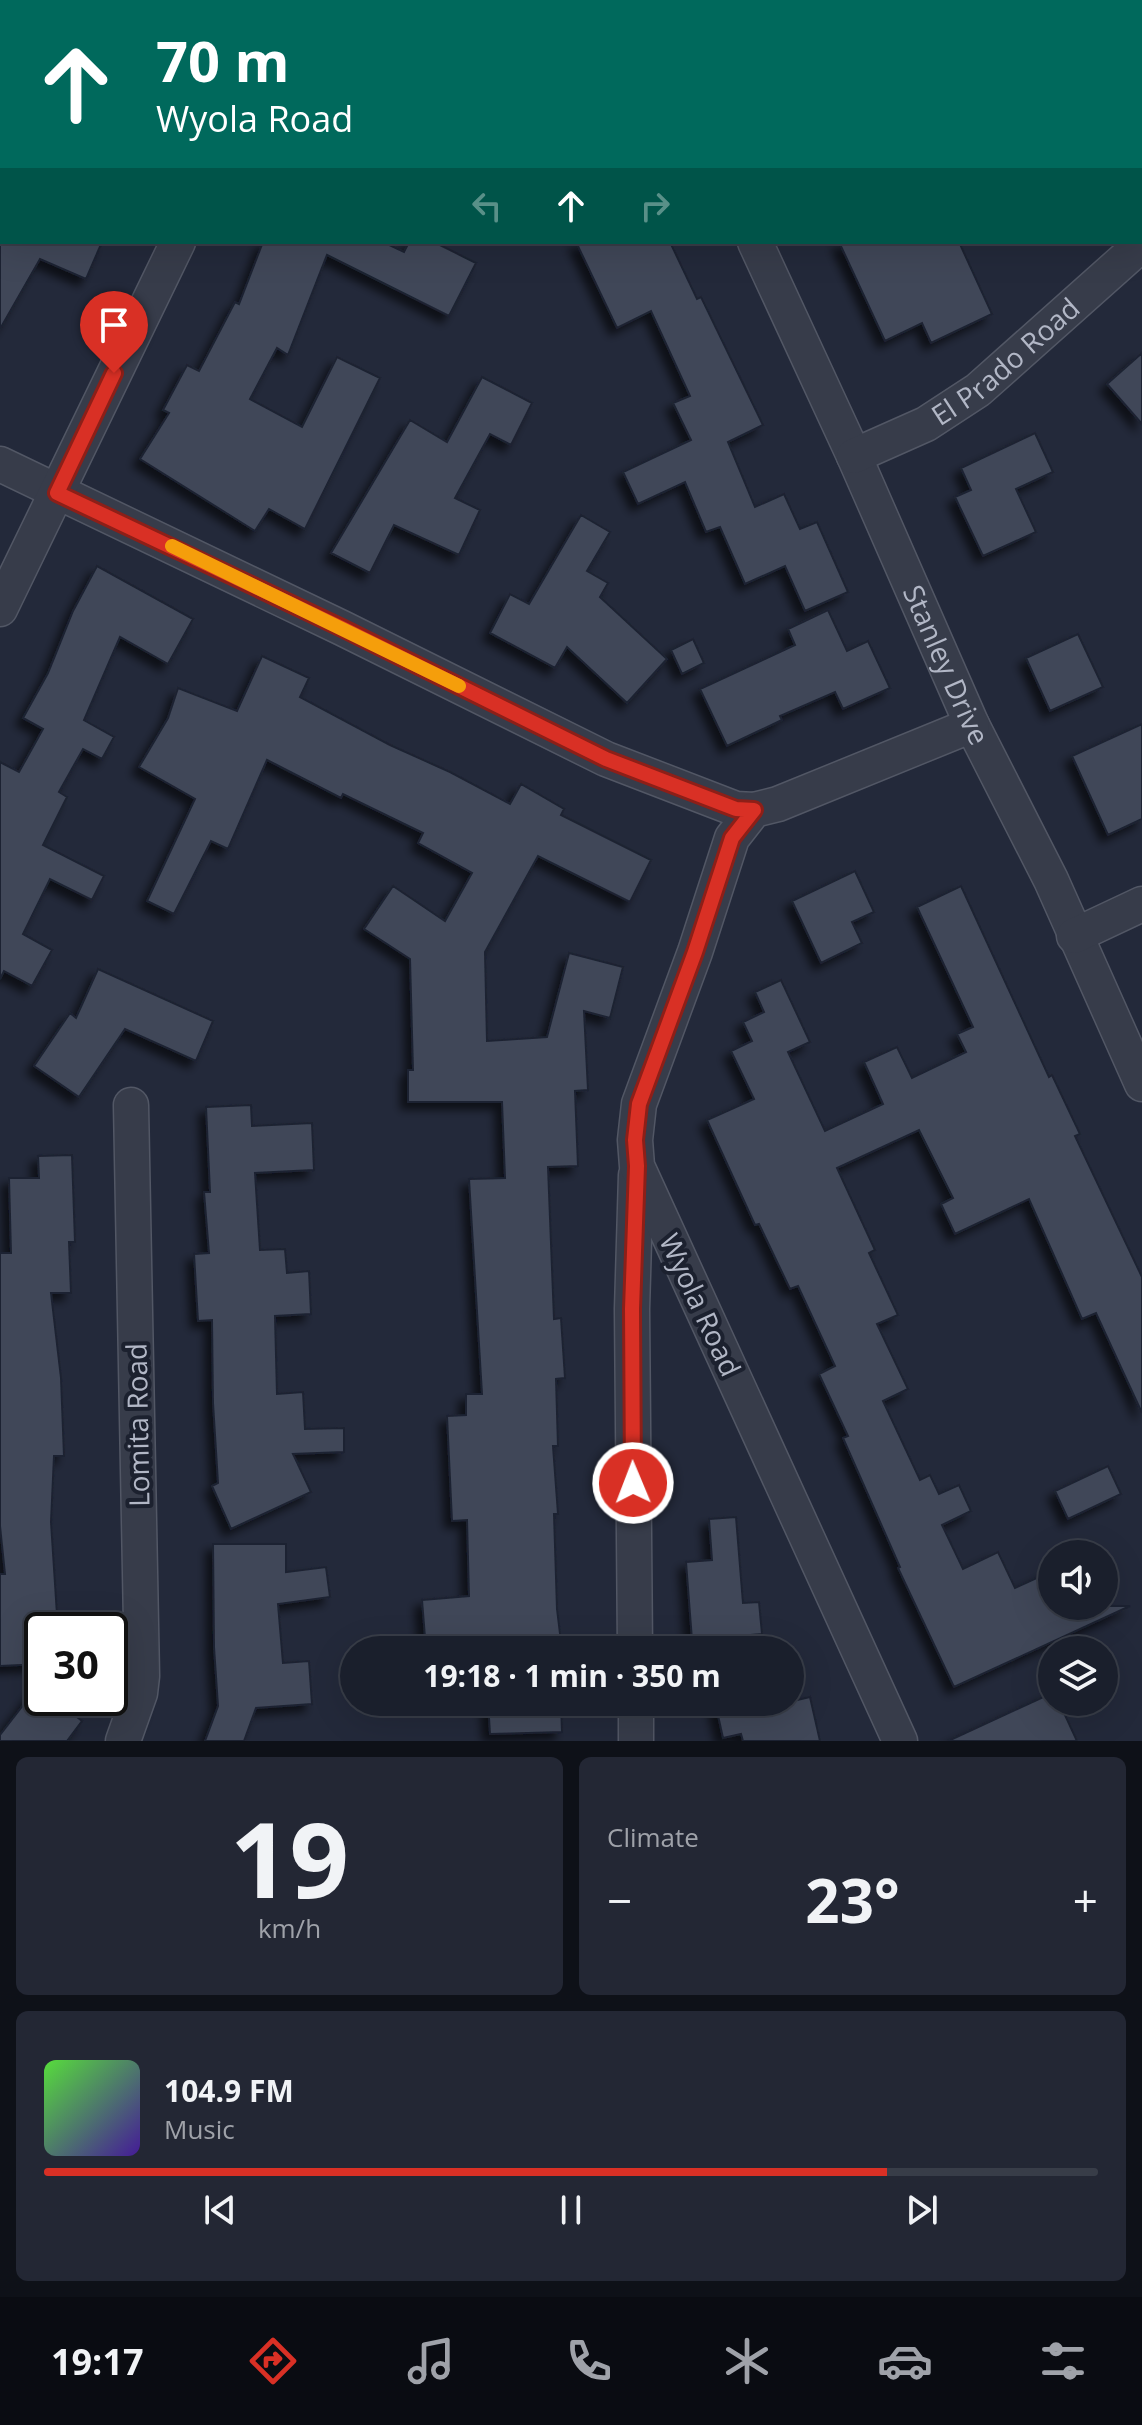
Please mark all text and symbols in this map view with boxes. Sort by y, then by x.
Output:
text: 70 m [156,22,290,98]
icon: ahead [24,32,128,136]
text: Wyola Road [156,94,353,143]
icon: left [465,184,509,228]
icon: ahead [549,184,593,228]
icon: right [633,184,677,228]
street label: El Prado Road [924,289,1087,433]
pin [80,291,148,373]
icon: arrive [92,303,136,347]
street label: Stanley Drive [895,579,999,751]
street label: Wyola Road [651,1227,751,1382]
street label: Lomita Road [117,1343,157,1507]
position arrow [591,1441,675,1525]
map controls [1038,1540,1118,1716]
button: sound [1038,1540,1118,1620]
speed limit sign: 30 [24,1612,128,1716]
button: layers [1038,1636,1118,1716]
text: 19:18 · 1 min · 350 m [423,1655,721,1696]
text: 19 [230,1787,349,1928]
text: Climate [607,1819,699,1855]
text: 23° [805,1859,900,1941]
text: − [607,1870,632,1930]
text: + [1073,1870,1098,1930]
text: km/h [258,1910,321,1946]
text: 104.9 FM [164,2070,294,2111]
text: Music [164,2111,235,2147]
icon: previous [198,2188,242,2232]
icon: pause [549,2188,593,2232]
icon: next [900,2188,944,2232]
icon: directions [245,2333,301,2389]
icon: music [403,2333,459,2389]
icon: phone [561,2333,617,2389]
icon: climate [719,2333,775,2389]
icon: car [877,2333,933,2389]
icon: filters [1035,2333,1091,2389]
text: 19:17 [51,2337,144,2386]

